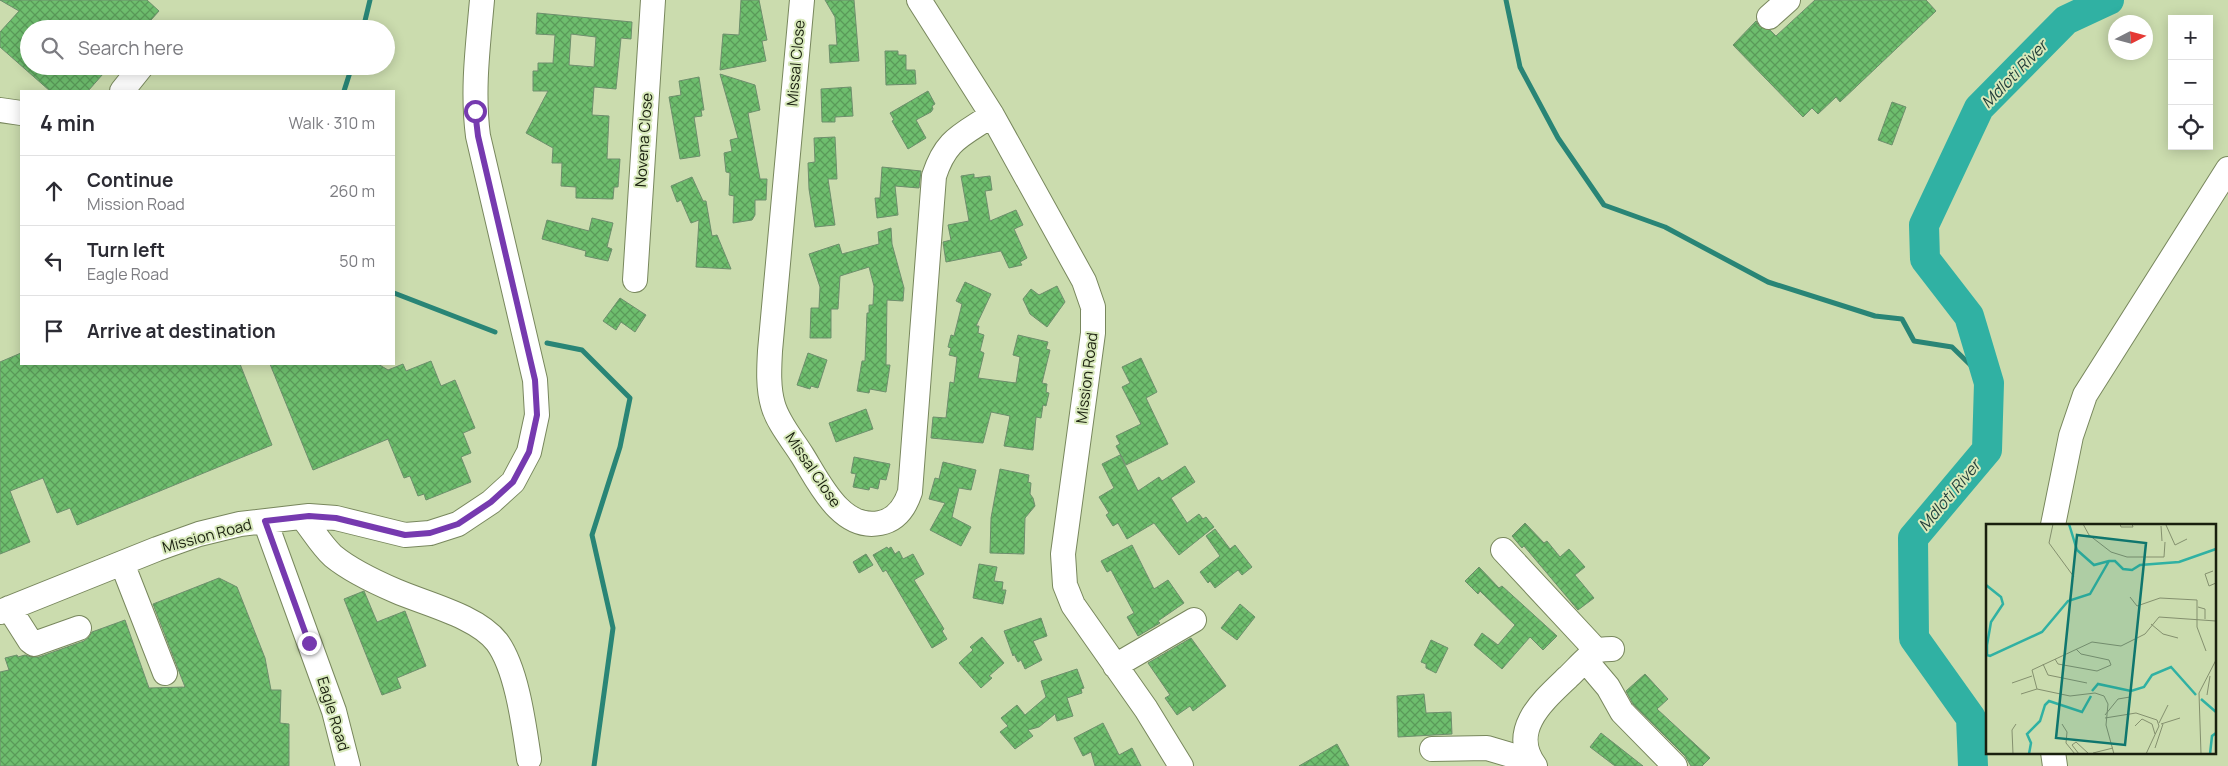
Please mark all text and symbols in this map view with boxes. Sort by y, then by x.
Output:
north arrow [2108,15,2153,60]
map controls [2168,15,2213,150]
button: + [2168,15,2213,60]
street label: Missal Close [781,19,810,107]
search box [20,20,395,75]
icon: search [38,34,66,62]
water label: Mdloti River [1976,34,2053,113]
text: Search here [78,35,184,61]
button: − [2168,60,2213,105]
street label: Novena Close [630,92,657,188]
route start [464,100,487,123]
button: locate [2168,105,2213,150]
text: 4 min [40,109,95,137]
text: Walk · 310 m [289,112,375,134]
text: Continue [87,167,173,193]
icon: ahead [40,177,68,205]
text: 260 m [329,180,375,202]
text: Mission Road [87,193,185,215]
text: Turn left [87,237,165,263]
icon: left [40,247,68,275]
text: 50 m [339,250,375,272]
text: Eagle Road [87,263,169,285]
icon: arrive [40,317,68,345]
text: Arrive at destination [87,318,276,344]
street label: Mission Road [1070,331,1103,425]
street label: Missal Close [781,428,846,512]
water label: Mdloti River [1913,453,1987,535]
street label: Mission Road [160,514,254,558]
inset map [1986,524,2216,754]
route end [298,632,321,655]
street label: Eagle Road [312,674,355,754]

